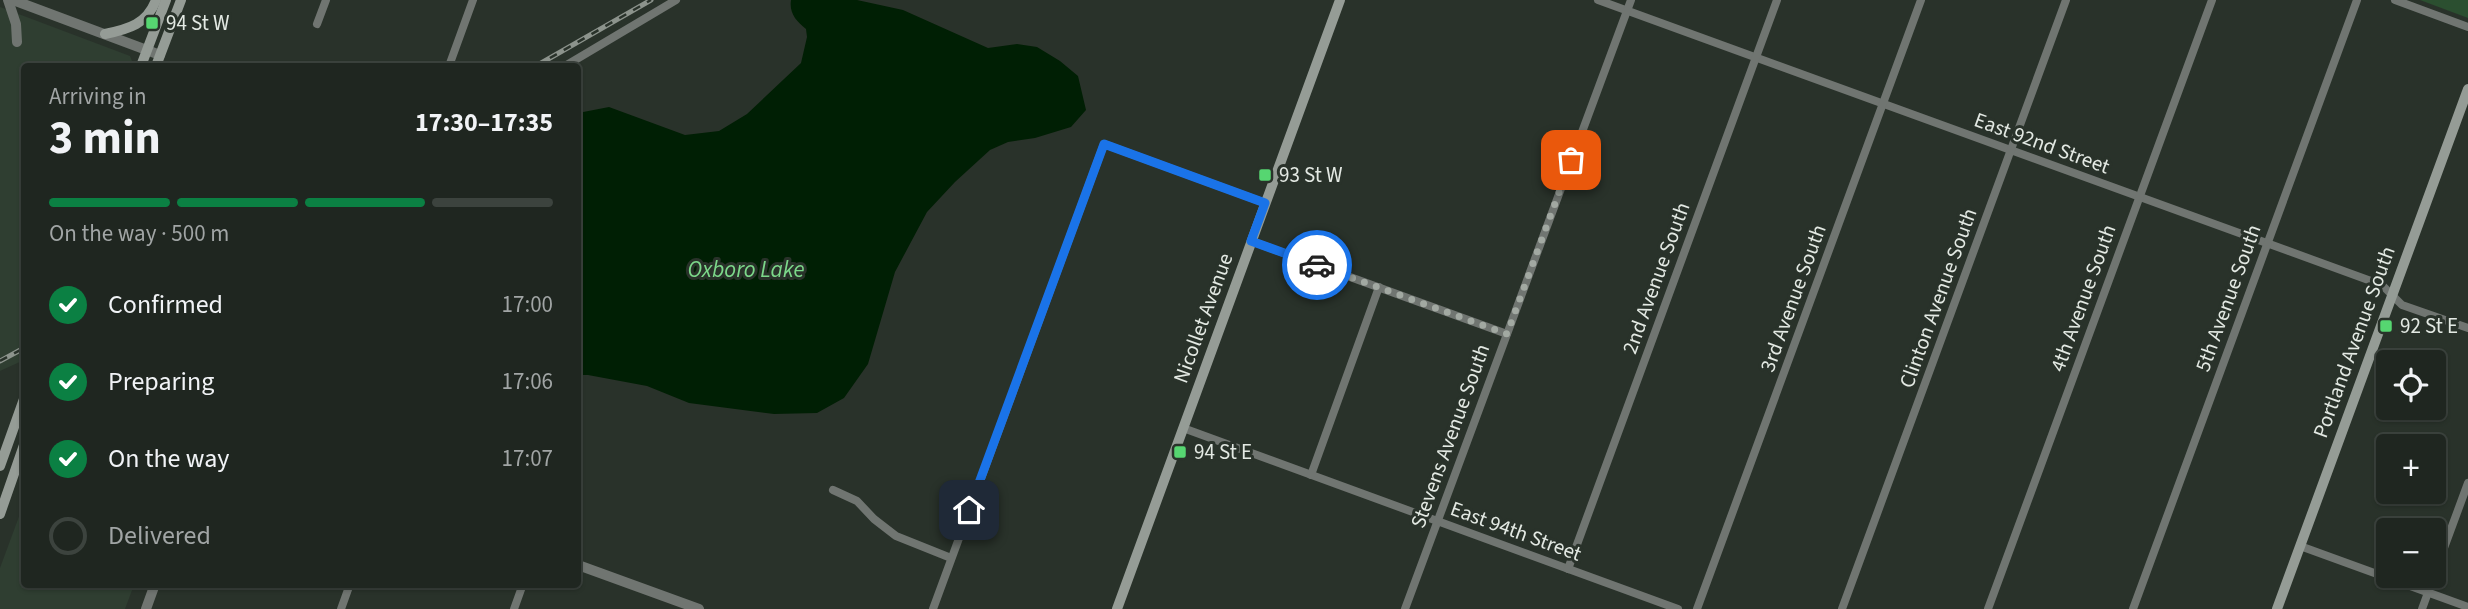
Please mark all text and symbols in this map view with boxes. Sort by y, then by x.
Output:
place label: 94 St W [166,8,230,38]
marker: 94 St W [144,15,160,31]
text: Arriving in [49,80,147,113]
text: 17:30–17:35 [415,104,553,141]
street label: East 92nd Street [1970,105,2114,181]
text: 3 min [49,106,161,171]
pin [1541,130,1601,190]
icon: bag [1552,141,1590,179]
place label: 93 St W [1279,160,1343,190]
marker: 93 St W [1257,167,1273,183]
street label: 2nd Avenue South [1615,198,1697,358]
street label: Clinton Avenue South [1892,204,1984,392]
text: On the way · 500 m [49,217,229,250]
street label: 3rd Avenue South [1752,220,1834,376]
street label: 4th Avenue South [2042,220,2124,376]
street label: 5th Avenue South [2187,220,2269,376]
courier [1282,230,1352,300]
street label: Portland Avenue South [2305,242,2403,442]
icon: car [1298,246,1336,284]
street label: Nicollet Avenue [1166,249,1240,387]
water label: Oxboro Lake [688,253,804,286]
icon: check [49,286,87,324]
text: Confirmed [108,286,223,323]
text: 17:00 [502,288,553,321]
place label: 92 St E [2400,311,2458,341]
marker: 92 St E [2378,318,2394,334]
street label: Stevens Avenue South [1403,340,1497,532]
map controls [2376,350,2446,588]
button: locate [2376,350,2446,420]
icon: check [49,363,87,401]
text: Preparing [108,363,214,400]
text: 17:06 [502,365,553,398]
button: + [2376,434,2446,504]
place label: 94 St E [1194,437,1252,467]
icon: check [49,440,87,478]
text: On the way [108,440,229,477]
text: 17:07 [502,442,553,475]
marker: 94 St E [1172,444,1188,460]
pin [939,480,999,540]
icon: home [950,491,988,529]
street label: East 94th Street [1446,493,1586,569]
text: Delivered [108,517,211,554]
button: − [2376,518,2446,588]

